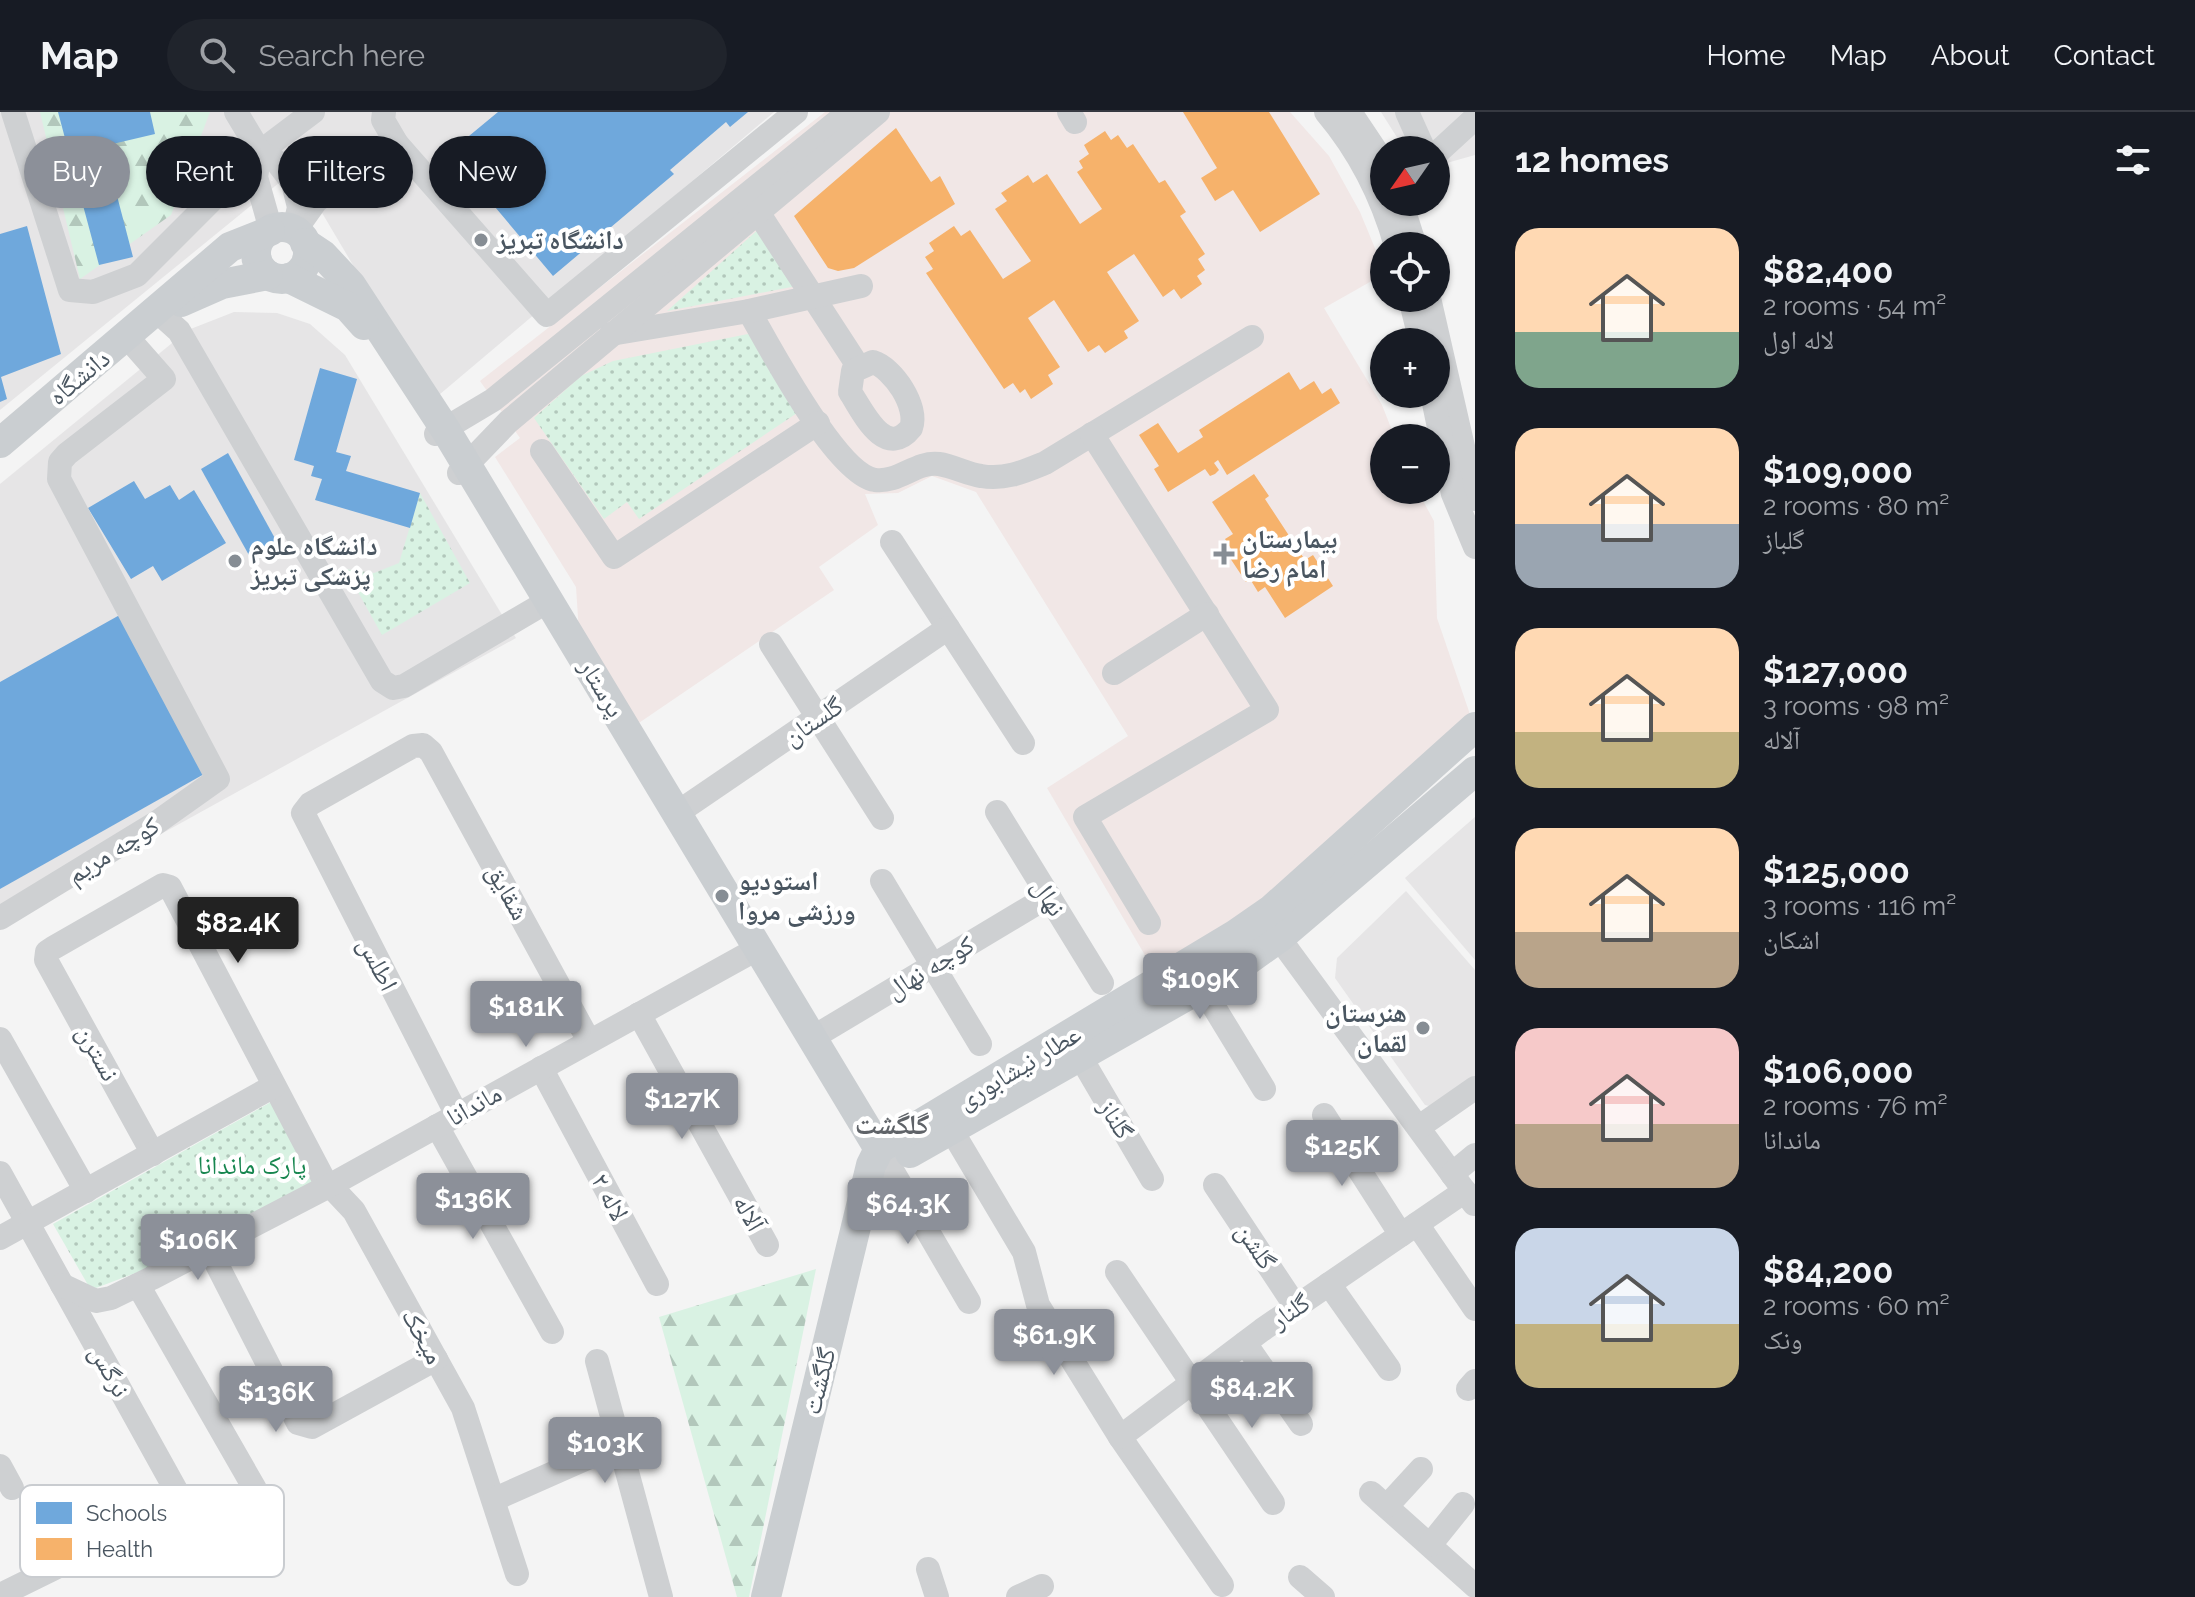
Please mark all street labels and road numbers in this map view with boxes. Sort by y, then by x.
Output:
street label: دانشگاه [42,343,116,411]
street label: پرستار [571,653,631,723]
street label: گلستان [777,690,849,753]
street label: کوچه مریم [61,810,166,892]
street label: شقایق [480,859,536,926]
street label: نهال [1025,872,1072,922]
street label: کوچه نهال [881,929,980,1006]
street label: اطلس [351,932,404,996]
street label: عطار نیشابوری [952,1018,1087,1116]
street label: نسترن [70,1020,126,1087]
street label: ماندانا [441,1078,507,1132]
street label: گلناز [1092,1093,1140,1145]
street label: لاله ۲ [585,1168,635,1226]
street label: آلاله [727,1190,772,1238]
street label: گلشن [1229,1217,1282,1276]
street label: گلنار [1264,1287,1316,1336]
street label: میخک [396,1303,450,1369]
street label: نرگس [83,1340,136,1403]
street label: گلگشت [796,1344,842,1417]

